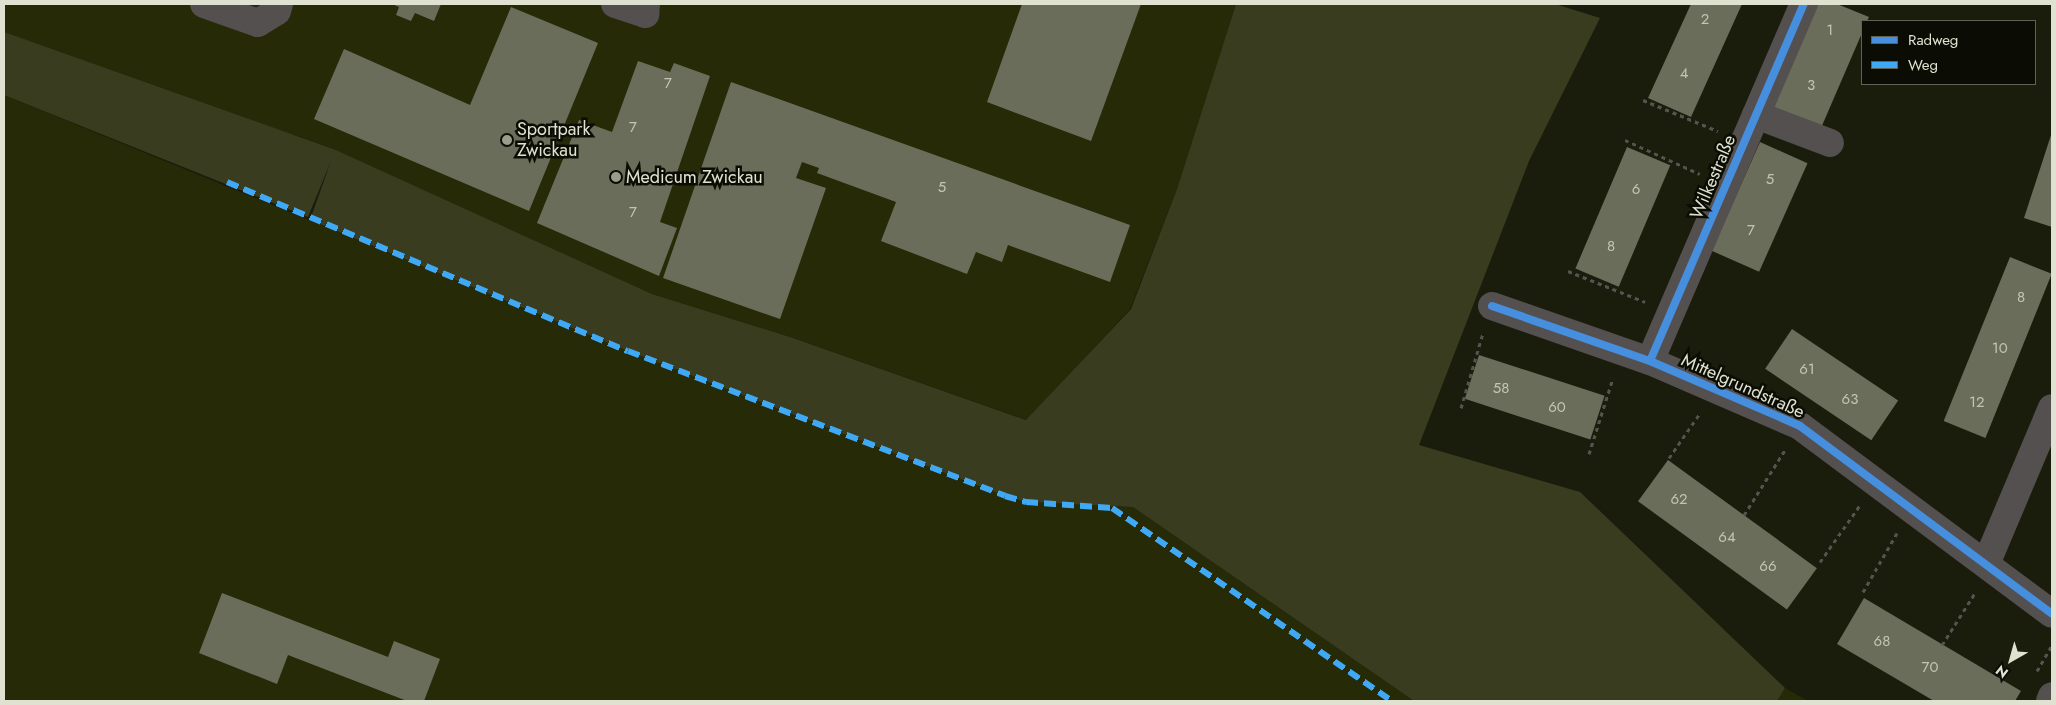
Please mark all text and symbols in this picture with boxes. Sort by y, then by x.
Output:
house number: 2 [1701,11,1709,29]
legend [1861,20,2036,85]
house number: 1 [1827,22,1833,40]
text: Radweg [1908,29,1958,51]
text: Weg [1908,54,1938,76]
house number: 4 [1680,65,1688,83]
house number: 7 [664,75,672,93]
house number: 3 [1807,77,1815,95]
place label: Sportpark Zwickau [517,119,590,162]
house number: 7 [629,119,637,137]
street label: Wilkestraße [1686,132,1740,222]
marker: Sportpark Zwickau [501,134,513,146]
place label: Medicum Zwickau [626,166,763,188]
marker: Medicum Zwickau [610,171,622,183]
house number: 5 [1766,171,1774,189]
house number: 5 [938,179,946,197]
house number: 6 [1632,181,1640,199]
house number: 7 [629,204,637,222]
house number: 7 [1747,222,1755,240]
house number: 8 [1607,238,1615,256]
house number: 8 [2017,289,2025,307]
house number: 10 [1992,340,2008,358]
street label: Mittelgrundstraße [1678,349,1808,423]
house number: 61 [1799,361,1815,379]
house number: 58 [1493,380,1509,398]
house number: 63 [1842,391,1858,409]
house number: 12 [1969,394,1985,412]
house number: 60 [1548,399,1566,417]
house number: 62 [1670,491,1688,509]
house number: 64 [1718,529,1736,547]
house number: 66 [1759,558,1777,576]
house number: 68 [1874,633,1890,651]
north arrow [1986,635,2036,685]
house number: 70 [1922,659,1938,677]
text: N [1991,661,2012,683]

